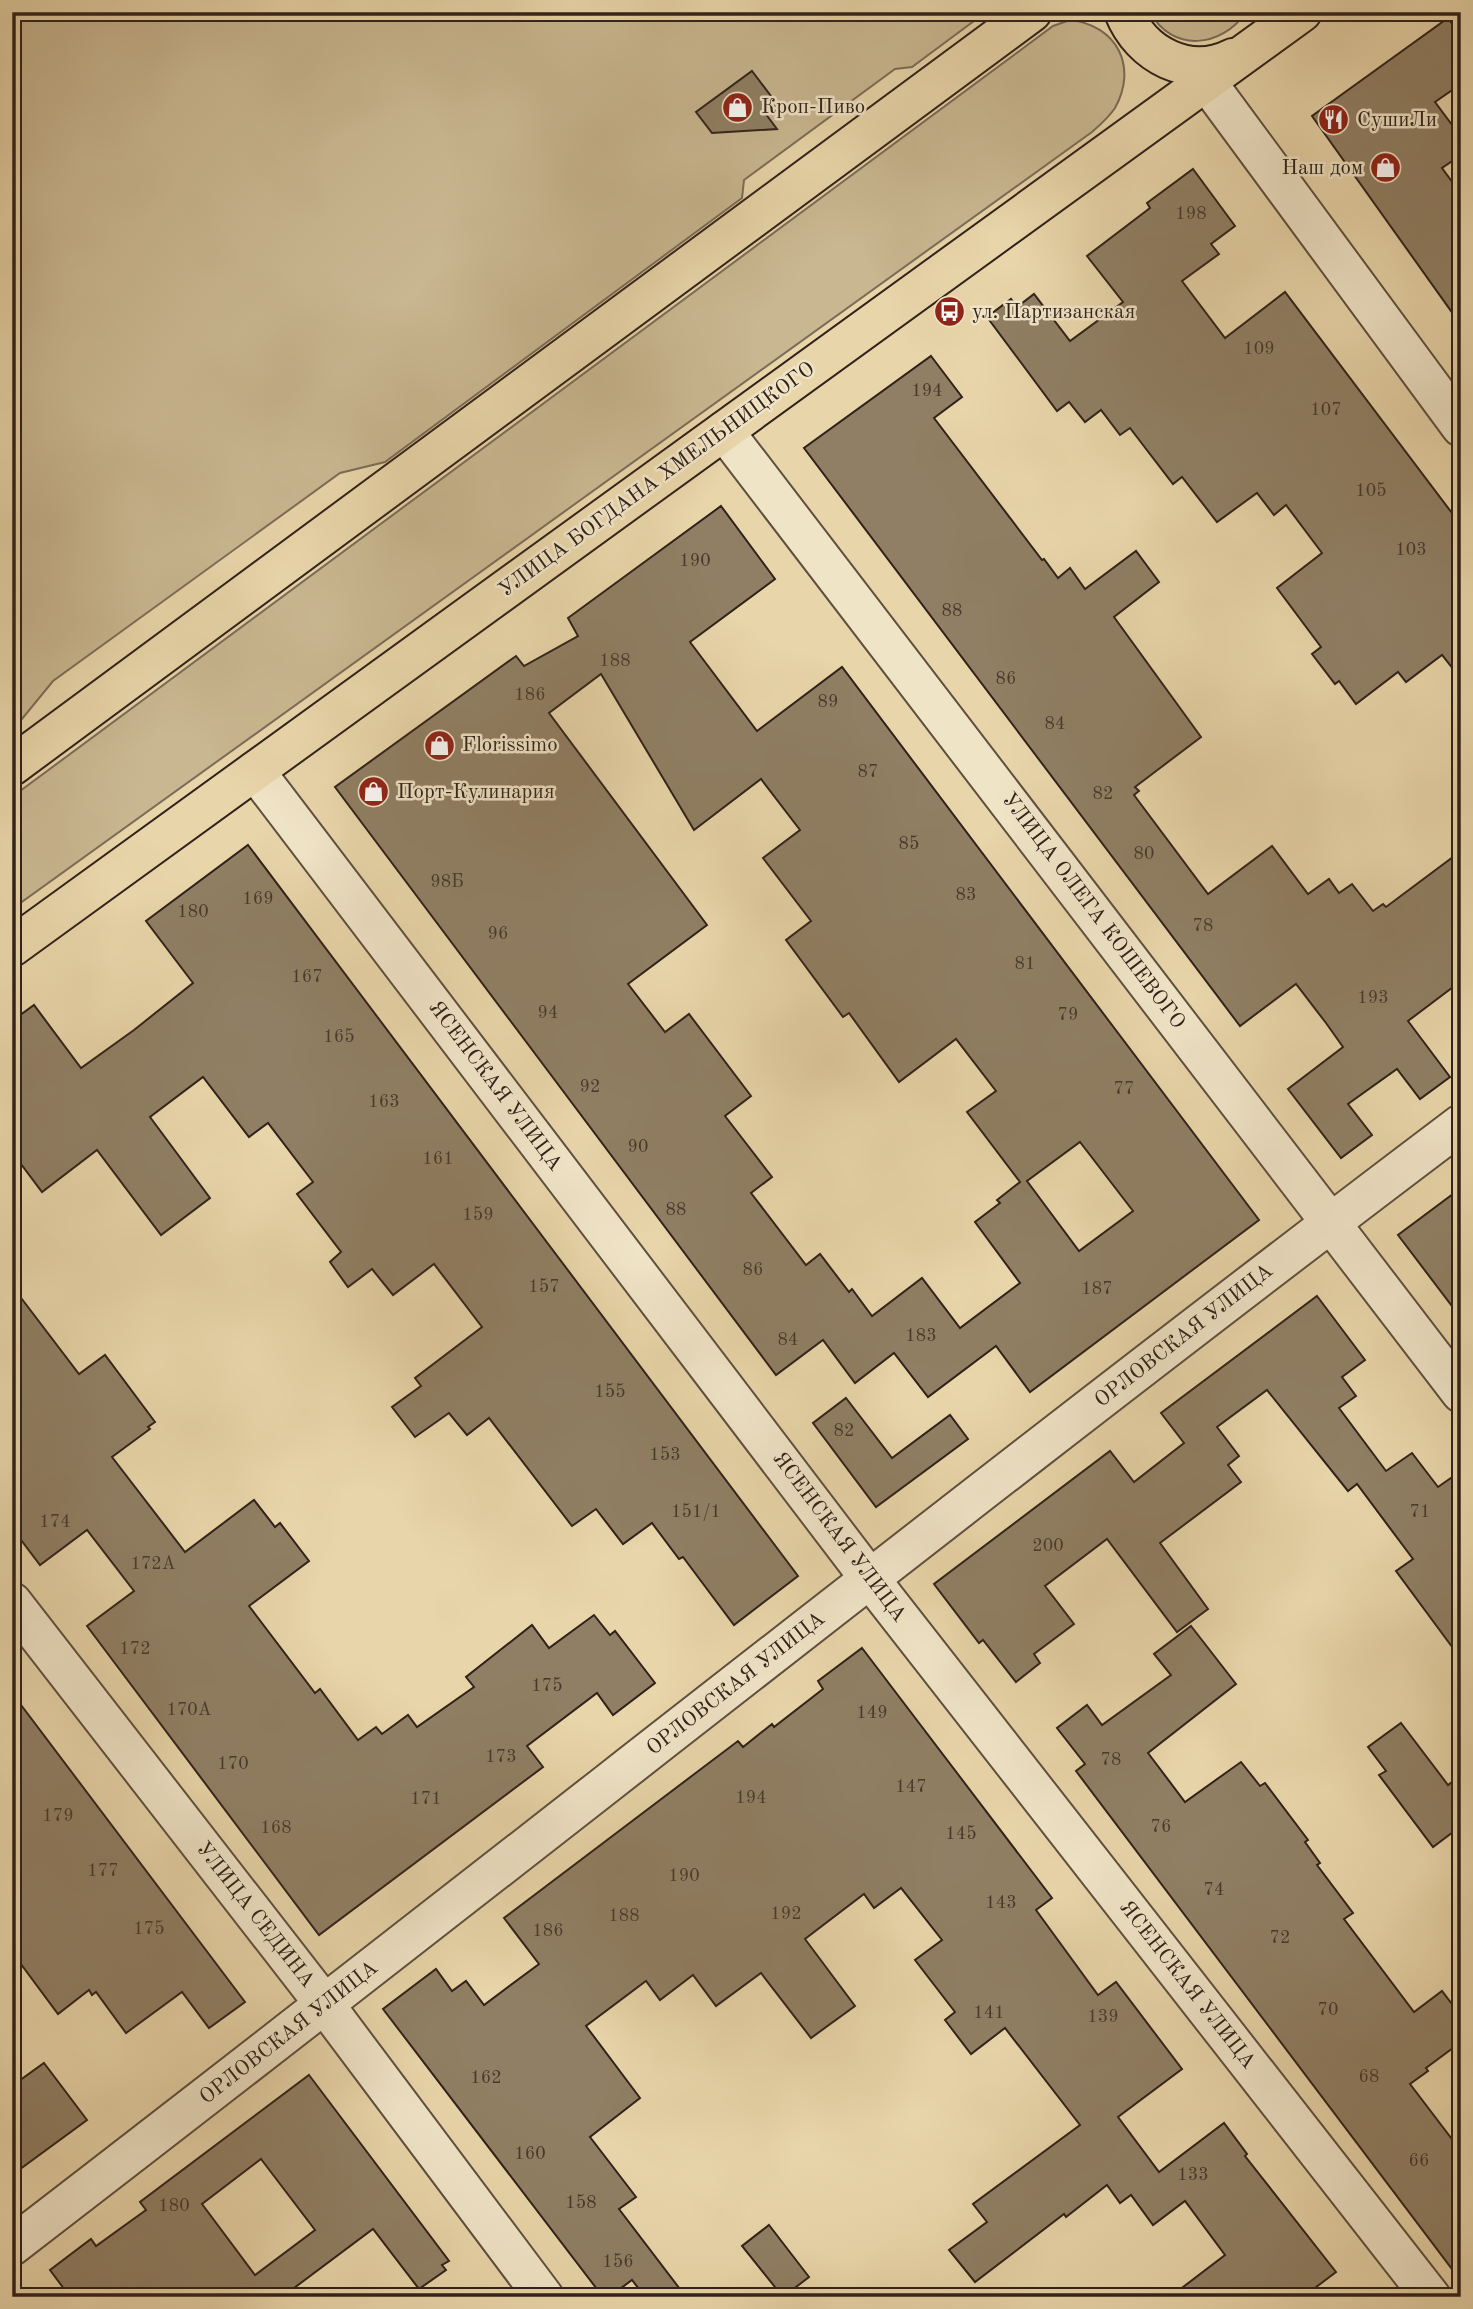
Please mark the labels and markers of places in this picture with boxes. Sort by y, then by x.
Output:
shop icon: Кроп-Пиво [721,90,755,124]
place label: Кроп-Пиво [761,97,865,118]
restaurant icon: СушиЛи [1317,103,1351,137]
place label: СушиЛи [1357,110,1437,131]
shop icon: Наш дом [1369,151,1403,185]
place label: Наш дом [1281,158,1363,179]
bus stop icon: ул. Партизанская [932,295,966,329]
place label: ул. Партизанская [972,302,1135,323]
shop icon: Florissimo [422,728,456,762]
place label: Florissimo [462,735,558,756]
shop icon: Порт-Кулинария [357,775,391,809]
place label: Порт-Кулинария [397,782,555,803]

